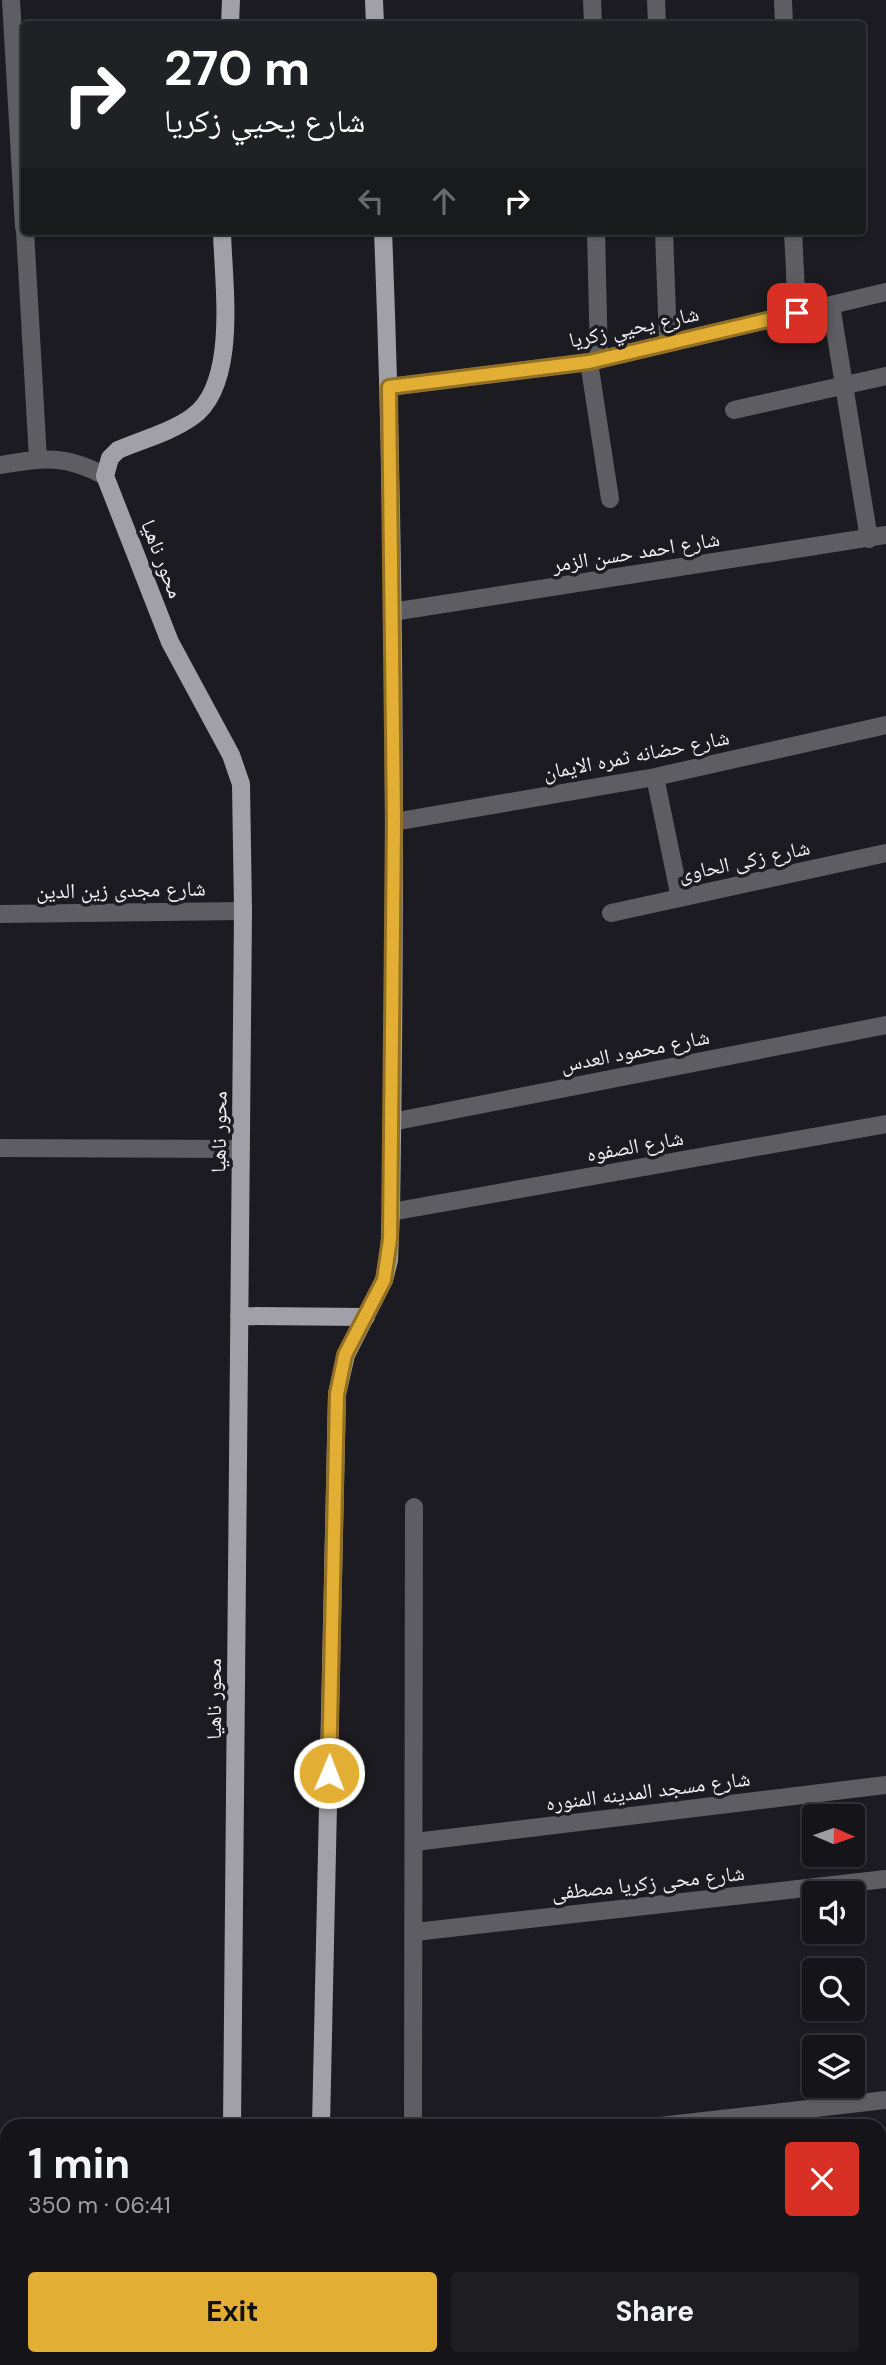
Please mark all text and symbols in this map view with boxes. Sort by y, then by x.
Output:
text: 270 m [164,36,310,100]
icon: right [49,49,140,140]
text: شارع يحيي زكريا [164,100,365,142]
icon: left [352,182,390,220]
icon: ahead [425,182,463,220]
icon: right [498,182,536,220]
pin [767,283,827,343]
icon: arrive [778,294,816,332]
street label: شارع يحيي زكريا [566,300,702,357]
street label: محور ناهيا [134,516,190,602]
street label: شارع احمد حسن الزمر [549,525,722,579]
street label: شارع حضانه ثمره الايمان [540,723,732,787]
street label: شارع زكى الحاوى [676,833,812,889]
street label: شارع مجدى زين الدين [36,875,206,905]
street label: شارع محمود العدس [558,1023,712,1079]
street label: محور ناهيا [204,1091,234,1173]
street label: شارع الصفوه [584,1124,686,1168]
street label: محور ناهيا [200,1658,228,1740]
position arrow [292,1736,366,1810]
street label: شارع مسجد المدينه المنوره [544,1765,752,1817]
north arrow [802,1804,864,1867]
map controls [802,1804,865,2098]
street label: شارع محى زكريا مصطفى [550,1859,746,1907]
button: sound [802,1881,865,1944]
button: search [802,1958,865,2021]
button: layers [802,2035,865,2098]
text: 1 min [28,2136,130,2191]
button: close [785,2142,859,2216]
text: 350 m · 06:41 [28,2190,171,2220]
button: Exit [28,2272,437,2352]
button: Share [451,2272,859,2352]

